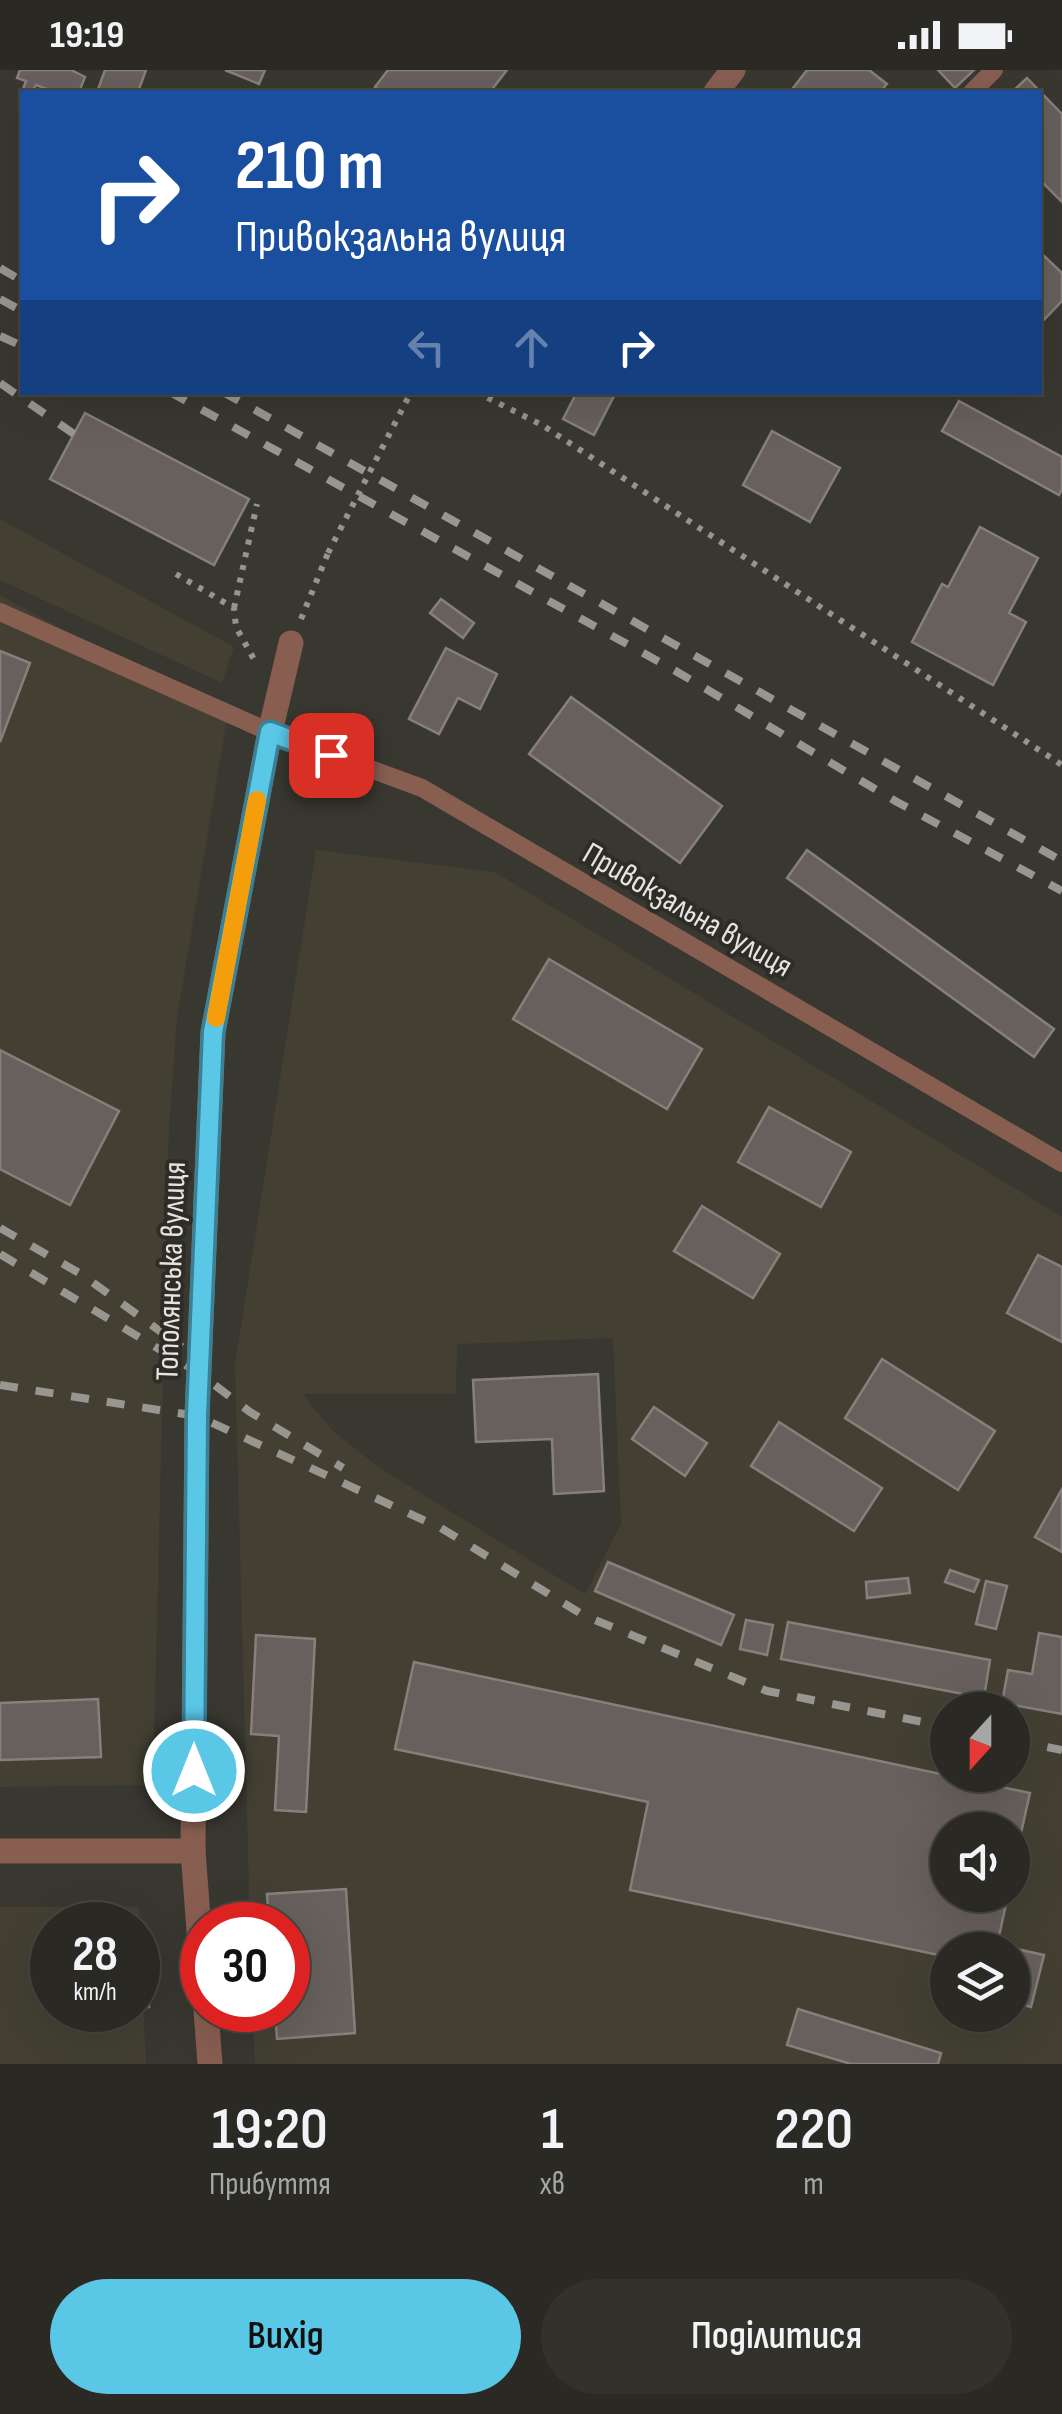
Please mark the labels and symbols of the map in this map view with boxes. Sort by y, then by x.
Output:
pin [289,713,374,798]
street label: Привокзальна вулиця [575,834,799,986]
street label: Тополянська вулиця [148,1161,195,1381]
north arrow [930,1692,1030,1792]
position arrow [142,1719,246,1823]
speed limit sign: 30 [180,1902,310,2032]

